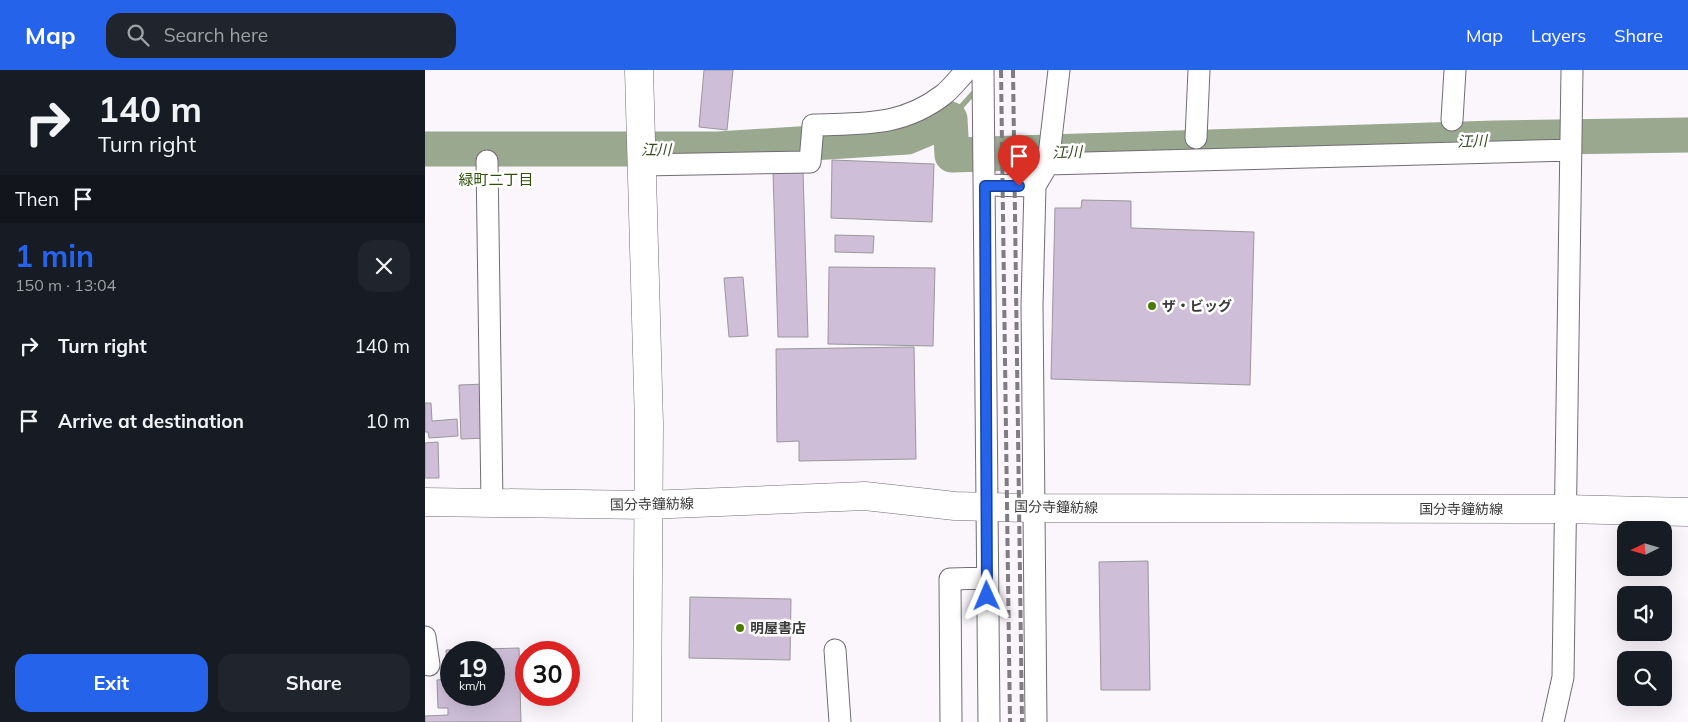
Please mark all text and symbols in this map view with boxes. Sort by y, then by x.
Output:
search box [106,13,456,58]
text: Map [25,20,76,50]
icon: search [124,21,152,49]
text: Search here [164,23,268,47]
text: Map [1466,24,1503,47]
text: Layers [1531,24,1586,47]
text: Share [1614,24,1663,47]
text: 140 m [98,87,202,131]
icon: right [15,90,80,155]
text: Turn right [98,130,196,158]
water label: 江川 [1457,131,1489,151]
pin [998,135,1040,186]
water label: 江川 [641,140,673,159]
icon: arrive [1005,142,1033,170]
water label: 江川 [1052,142,1084,162]
district label: 緑町二丁目 [458,170,534,189]
icon: arrive [69,185,97,213]
text: Then [15,187,59,211]
text: 1 min [15,237,94,275]
button: close [358,240,410,292]
text: 150 m · 13:04 [15,275,116,295]
place label: ザ・ビッグ [1162,297,1232,315]
marker: ザ・ビッグ [1146,300,1158,312]
icon: right [15,332,43,360]
text: Turn right [58,334,147,358]
text: 140 m [354,334,410,358]
icon: arrive [15,407,43,435]
text: Arrive at destination [58,409,244,433]
text: 10 m [366,409,410,433]
street label: 国分寺鐘紡線 [610,494,694,514]
street label: 国分寺鐘紡線 [1014,497,1098,517]
street label: 国分寺鐘紡線 [1419,500,1503,518]
north arrow [1617,521,1673,576]
map controls [1617,521,1672,706]
position arrow [960,569,1012,621]
button: sound [1617,586,1672,641]
place label: 明屋書店 [750,619,806,637]
marker: 明屋書店 [734,622,746,634]
speed limit sign: 30 [515,641,580,706]
button: search [1617,651,1672,706]
text: 19 [457,652,488,683]
button: Exit [15,654,208,712]
button: Share [218,654,410,712]
text: km/h [459,678,486,693]

